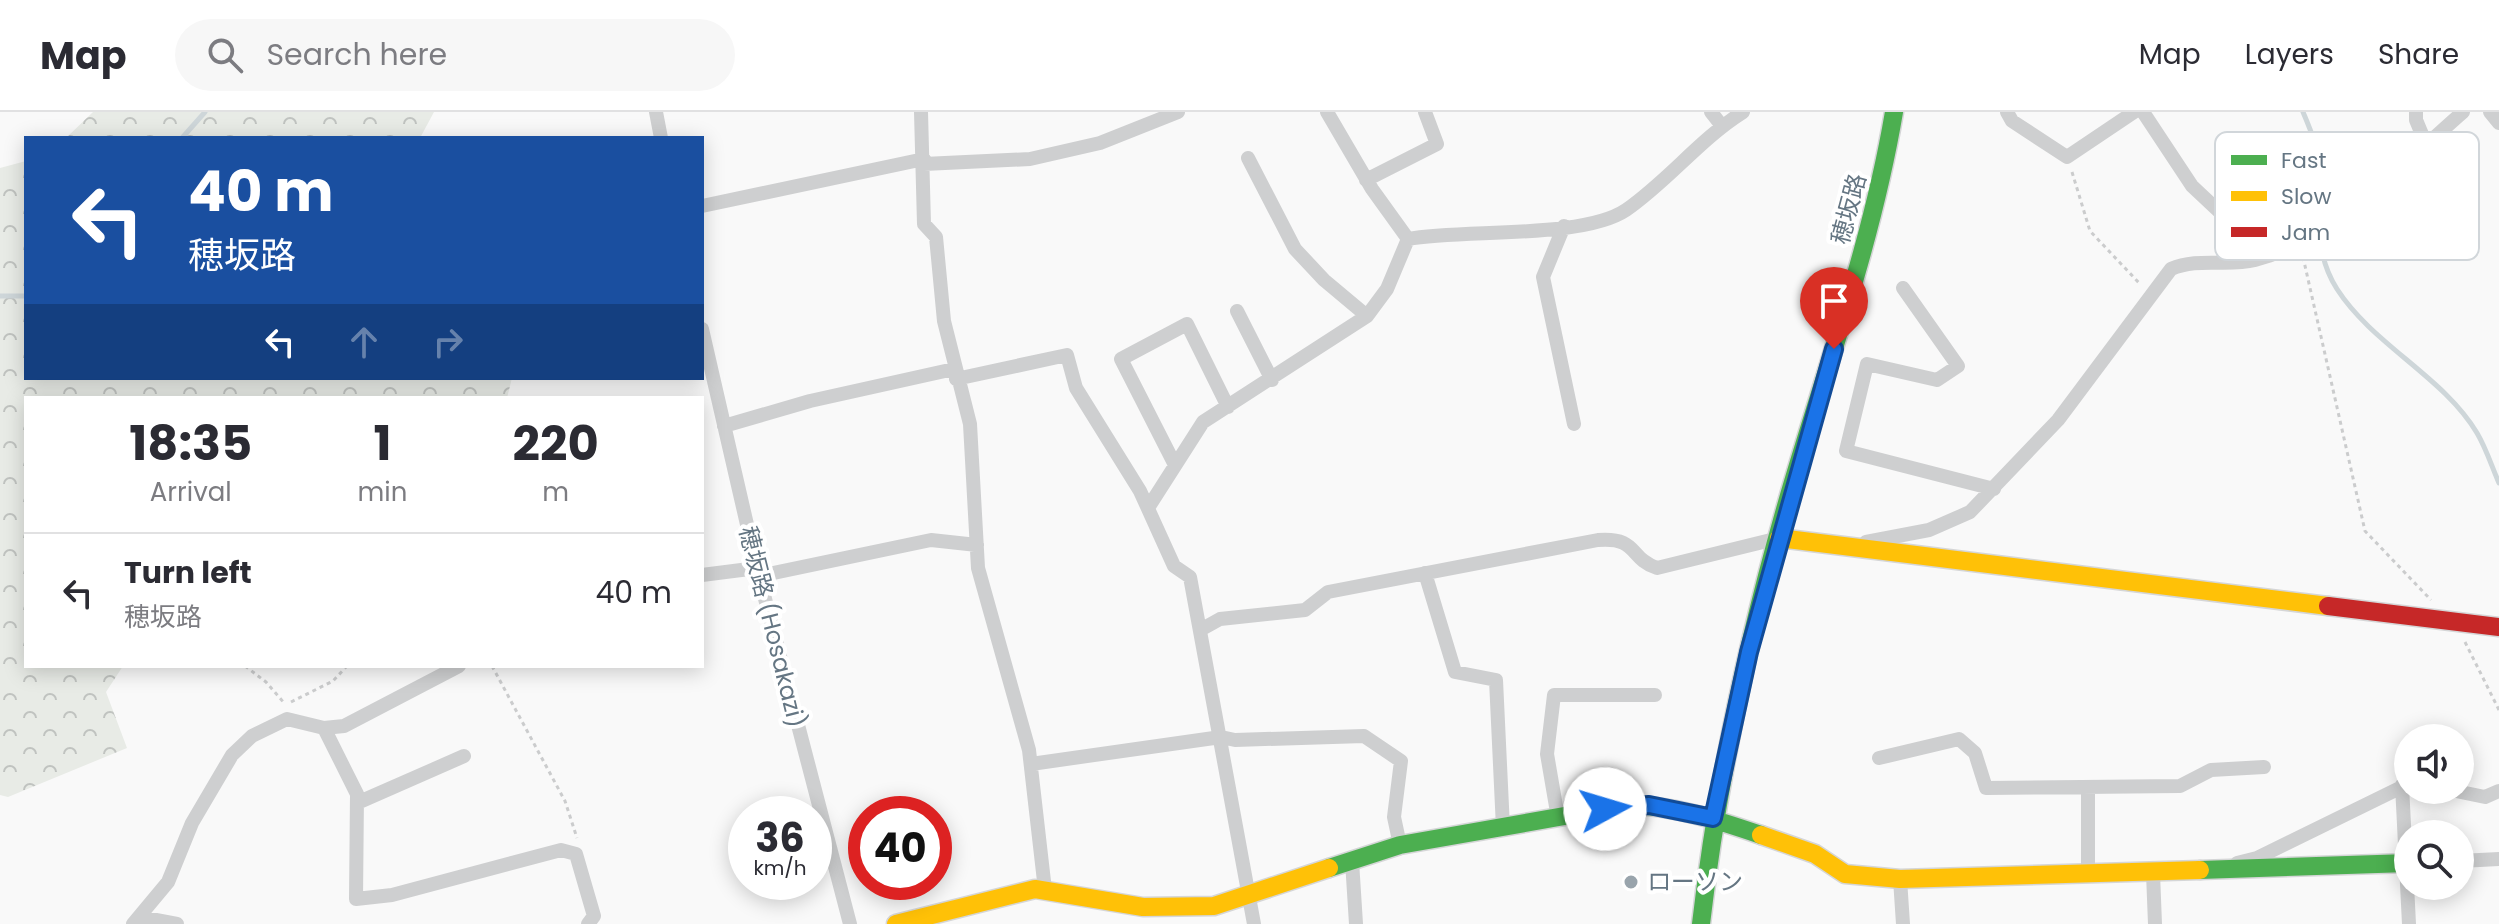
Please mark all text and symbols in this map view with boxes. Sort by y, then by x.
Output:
search box [175,19,735,91]
text: Map [40,29,127,82]
icon: search [203,33,247,77]
text: Search here [267,33,447,76]
text: Map [2139,35,2201,74]
text: Layers [2245,35,2334,74]
text: Share [2378,35,2459,74]
legend [2215,132,2479,260]
text: Fast [2281,145,2326,176]
text: 40 m [188,152,334,231]
icon: left [56,168,160,272]
street label: 穂坂路 [1823,170,1874,248]
text: Slow [2281,181,2331,212]
text: Jam [2281,217,2330,248]
text: 穂坂路 [188,230,296,281]
pin [1800,267,1868,349]
icon: arrive [1812,279,1856,323]
icon: left [258,320,302,364]
icon: ahead [342,320,386,364]
icon: right [426,320,470,364]
text: 18:35 [129,410,252,477]
text: 1 [373,410,391,477]
text: 220 [513,410,599,477]
text: Arrival [150,474,232,510]
text: min [358,474,407,510]
text: m [542,474,569,510]
street label: 穂坂路 (Hosakazi) [732,523,813,731]
text: Turn left [124,551,252,594]
icon: left [56,571,100,615]
text: 40 m [595,571,672,614]
text: 穂坂路 [124,599,202,635]
map controls [2394,724,2474,900]
button: sound [2394,724,2474,804]
position arrow [1563,767,1647,851]
speed limit sign: 40 [848,796,952,900]
text: 36 [755,810,805,866]
button: search [2394,820,2474,900]
text: km/h [753,854,807,882]
place label: ローソン [1647,865,1743,898]
marker: ローソン [1622,873,1640,891]

